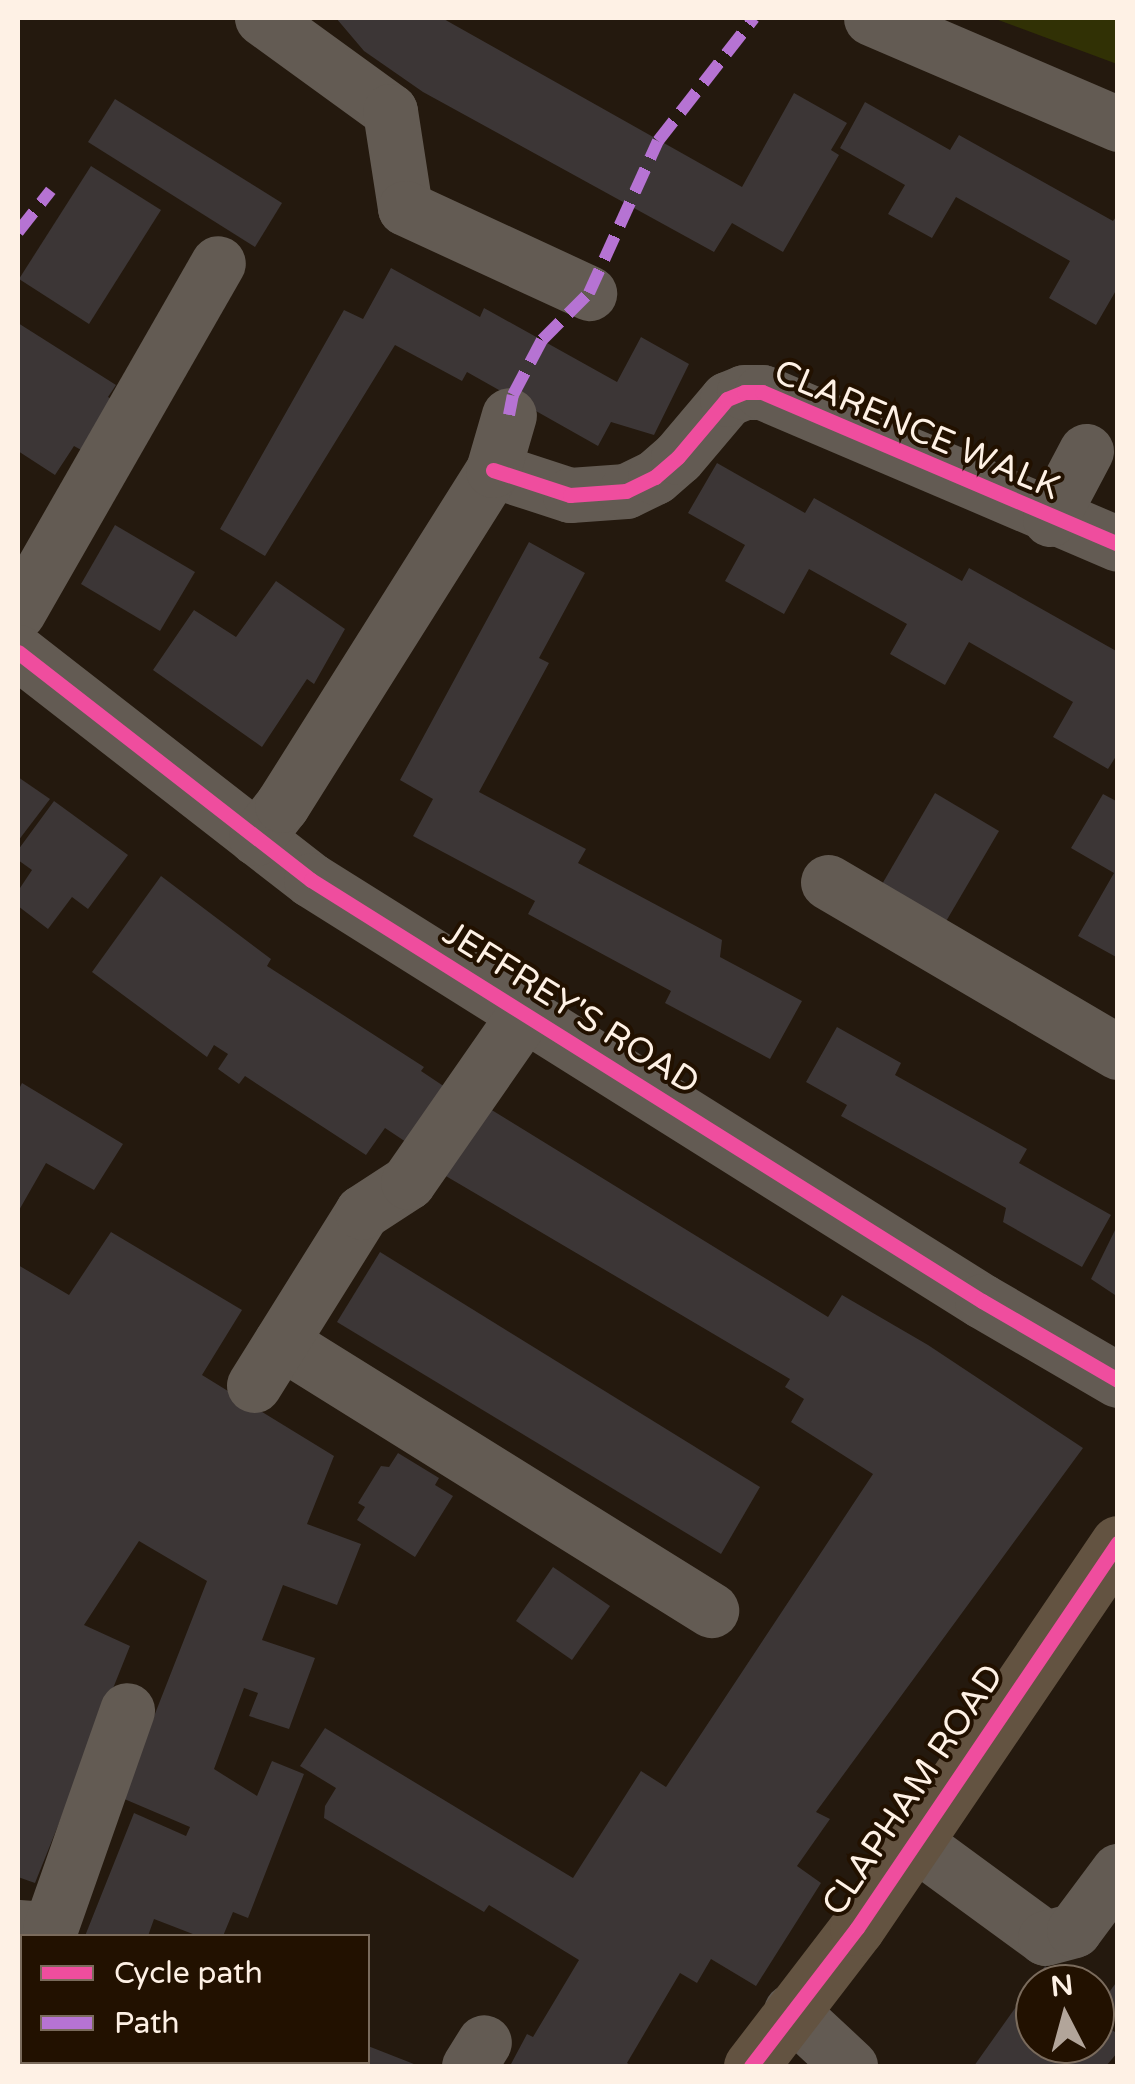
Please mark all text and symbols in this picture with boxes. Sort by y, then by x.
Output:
street label: CLARENCE WALK [768,351,1066,509]
street label: JEFFREY'S ROAD [435,912,707,1104]
street label: CLAPHAM ROAD [813,1656,1013,1924]
legend [20,1934,370,2064]
text: Cycle path [114,1955,263,1992]
north arrow [1015,1964,1115,2064]
text: N [1049,1968,1075,2004]
text: Path [114,2005,180,2042]

